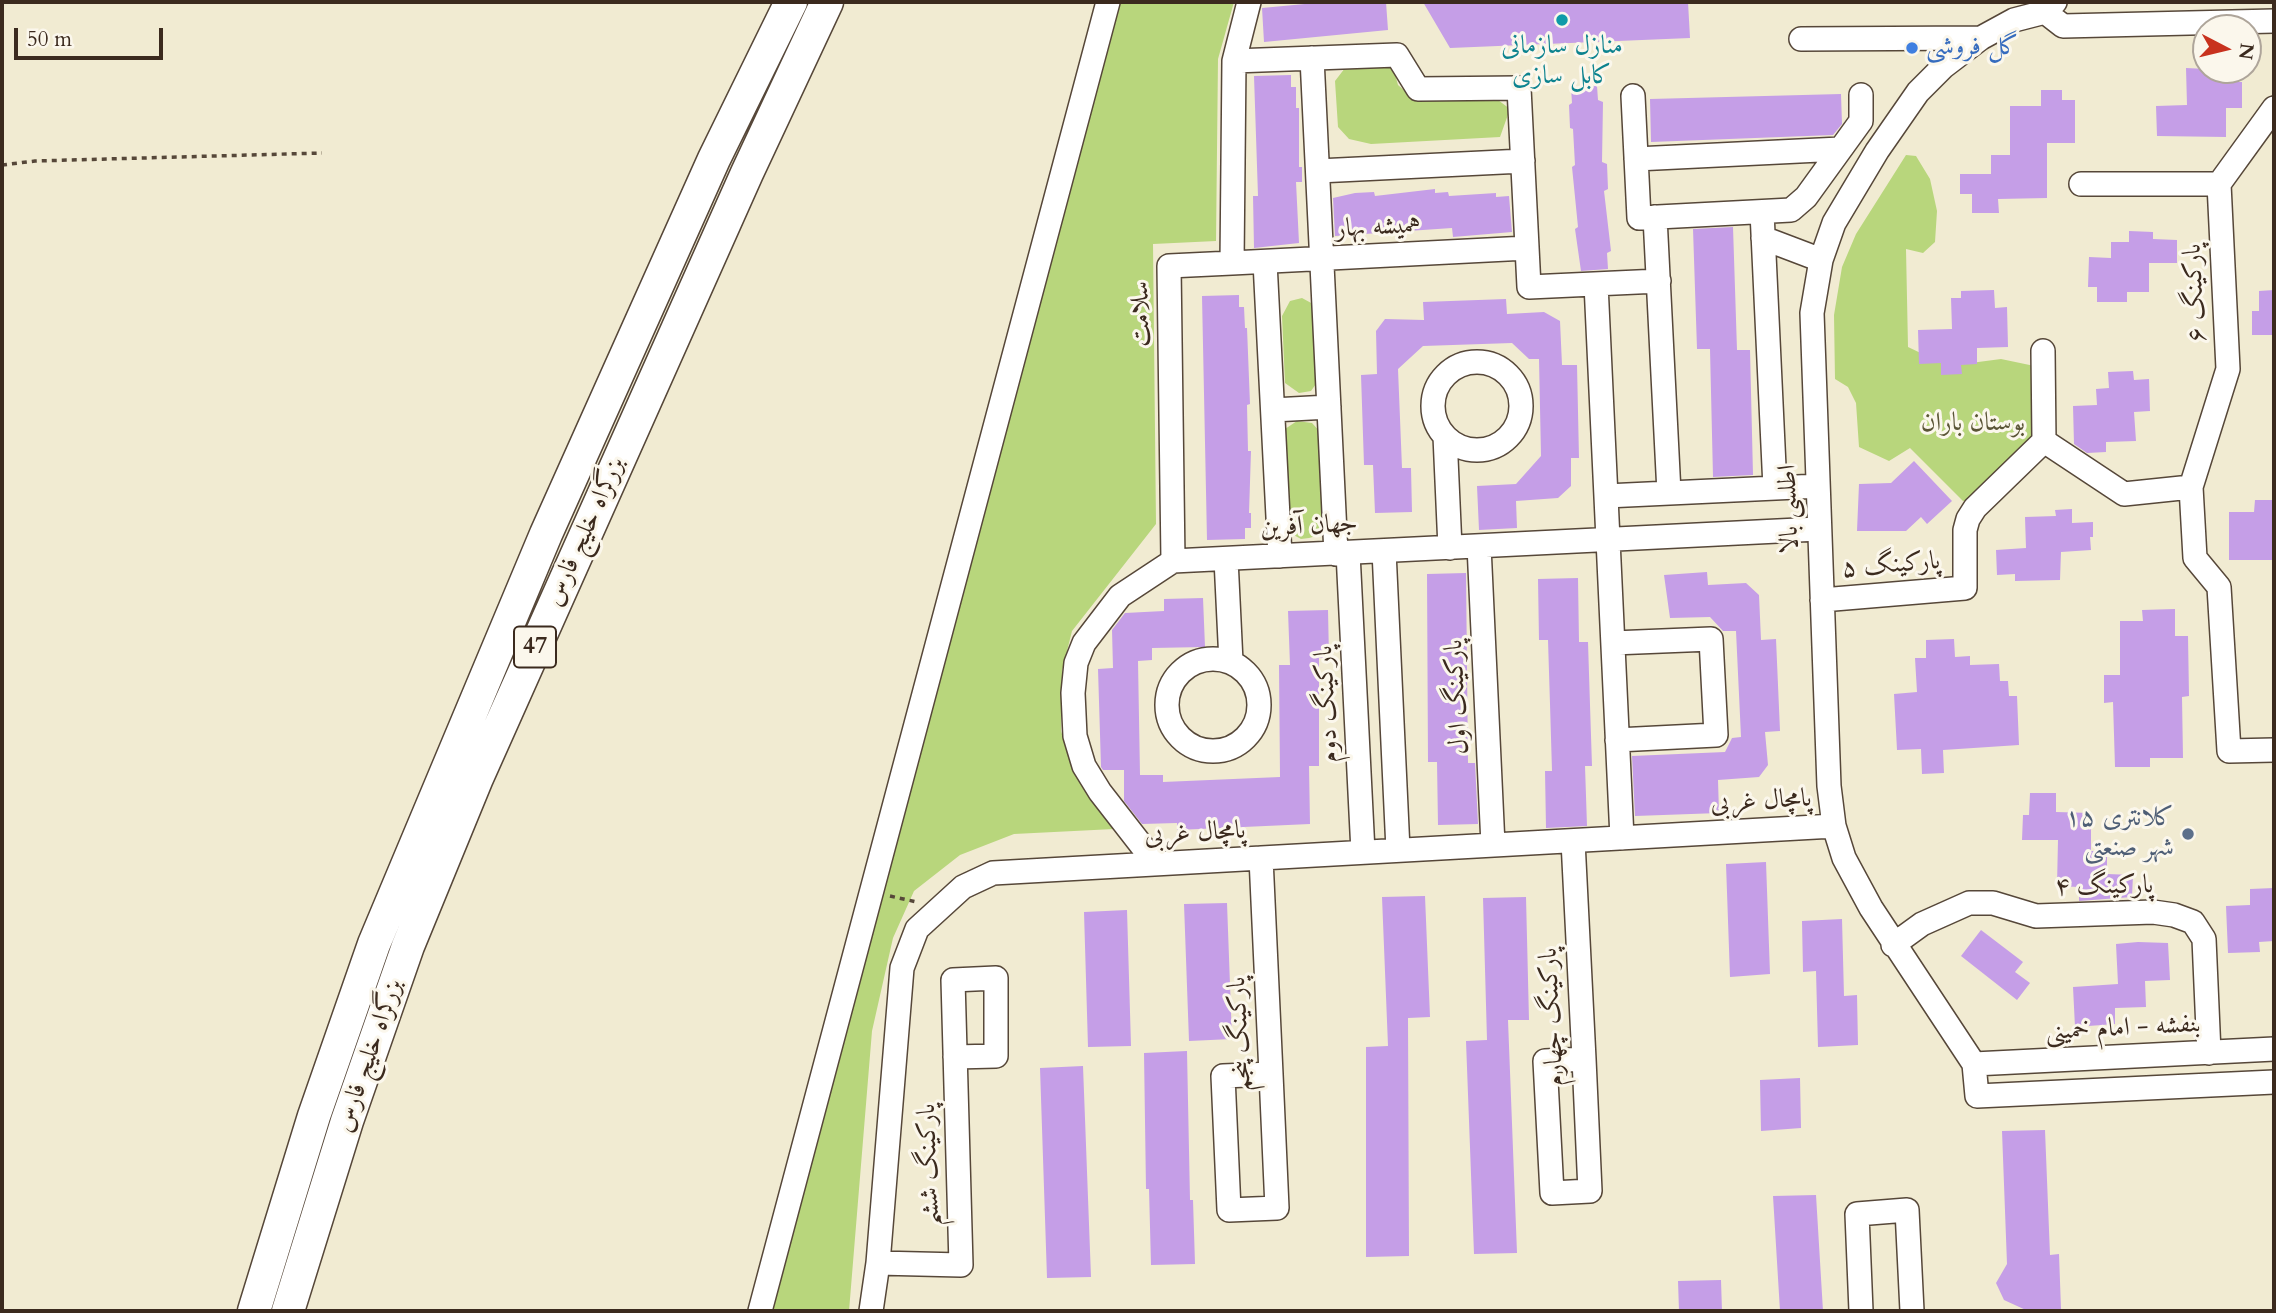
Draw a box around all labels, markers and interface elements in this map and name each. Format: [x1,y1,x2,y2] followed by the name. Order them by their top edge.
[1554,12,1570,28] marker: منازل سازمانی کابل سازی
[18,14,166,58] scale bar
[2192,14,2262,84] north arrow
[27,25,72,54] text: 50 m
[1501,31,1623,92] place label: منازل سازمانی کابل سازی
[1926,32,2019,64] place label: گل فروشی
[1904,40,1920,56] marker: گل فروشی
[2232,42,2260,61] text: N
[1335,210,1421,246] street label: همیشه بهار
[2178,243,2214,343] street label: پارکینگ ۶
[1126,281,1158,347] street label: سلامت
[1921,408,2025,440] park label: بوستان باران
[539,453,633,611] street label: بزرگراه خلیج فارس
[1773,464,1807,554] street label: اطلسی بالا
[1259,509,1359,545] street label: جهان آفرین
[1840,546,1942,586] street label: پارکینگ ۵
[514,626,556,668] road number: 47
[1439,639,1477,755] street label: پارکینگ اول
[1309,644,1347,764] street label: پارکینگ دوم
[1710,784,1812,820] street label: پامچال غربی
[2065,803,2174,864] place label: کلانتری ۱۵ شهر صنعتی
[1144,816,1246,852] street label: پامچال غربی
[2180,826,2196,842] marker: کلانتری ۱۵ شهر صنعتی
[2054,871,2154,903] street label: پارکینگ ۴
[1534,947,1572,1087] street label: پارکینگ چهارم
[329,975,411,1137] street label: بزرگراه خلیج فارس
[1222,976,1260,1092] street label: پارکینگ پنجم
[2045,1009,2201,1049] street label: بنفشه - امام خمینی
[912,1103,948,1227] street label: پارکینگ ششم

